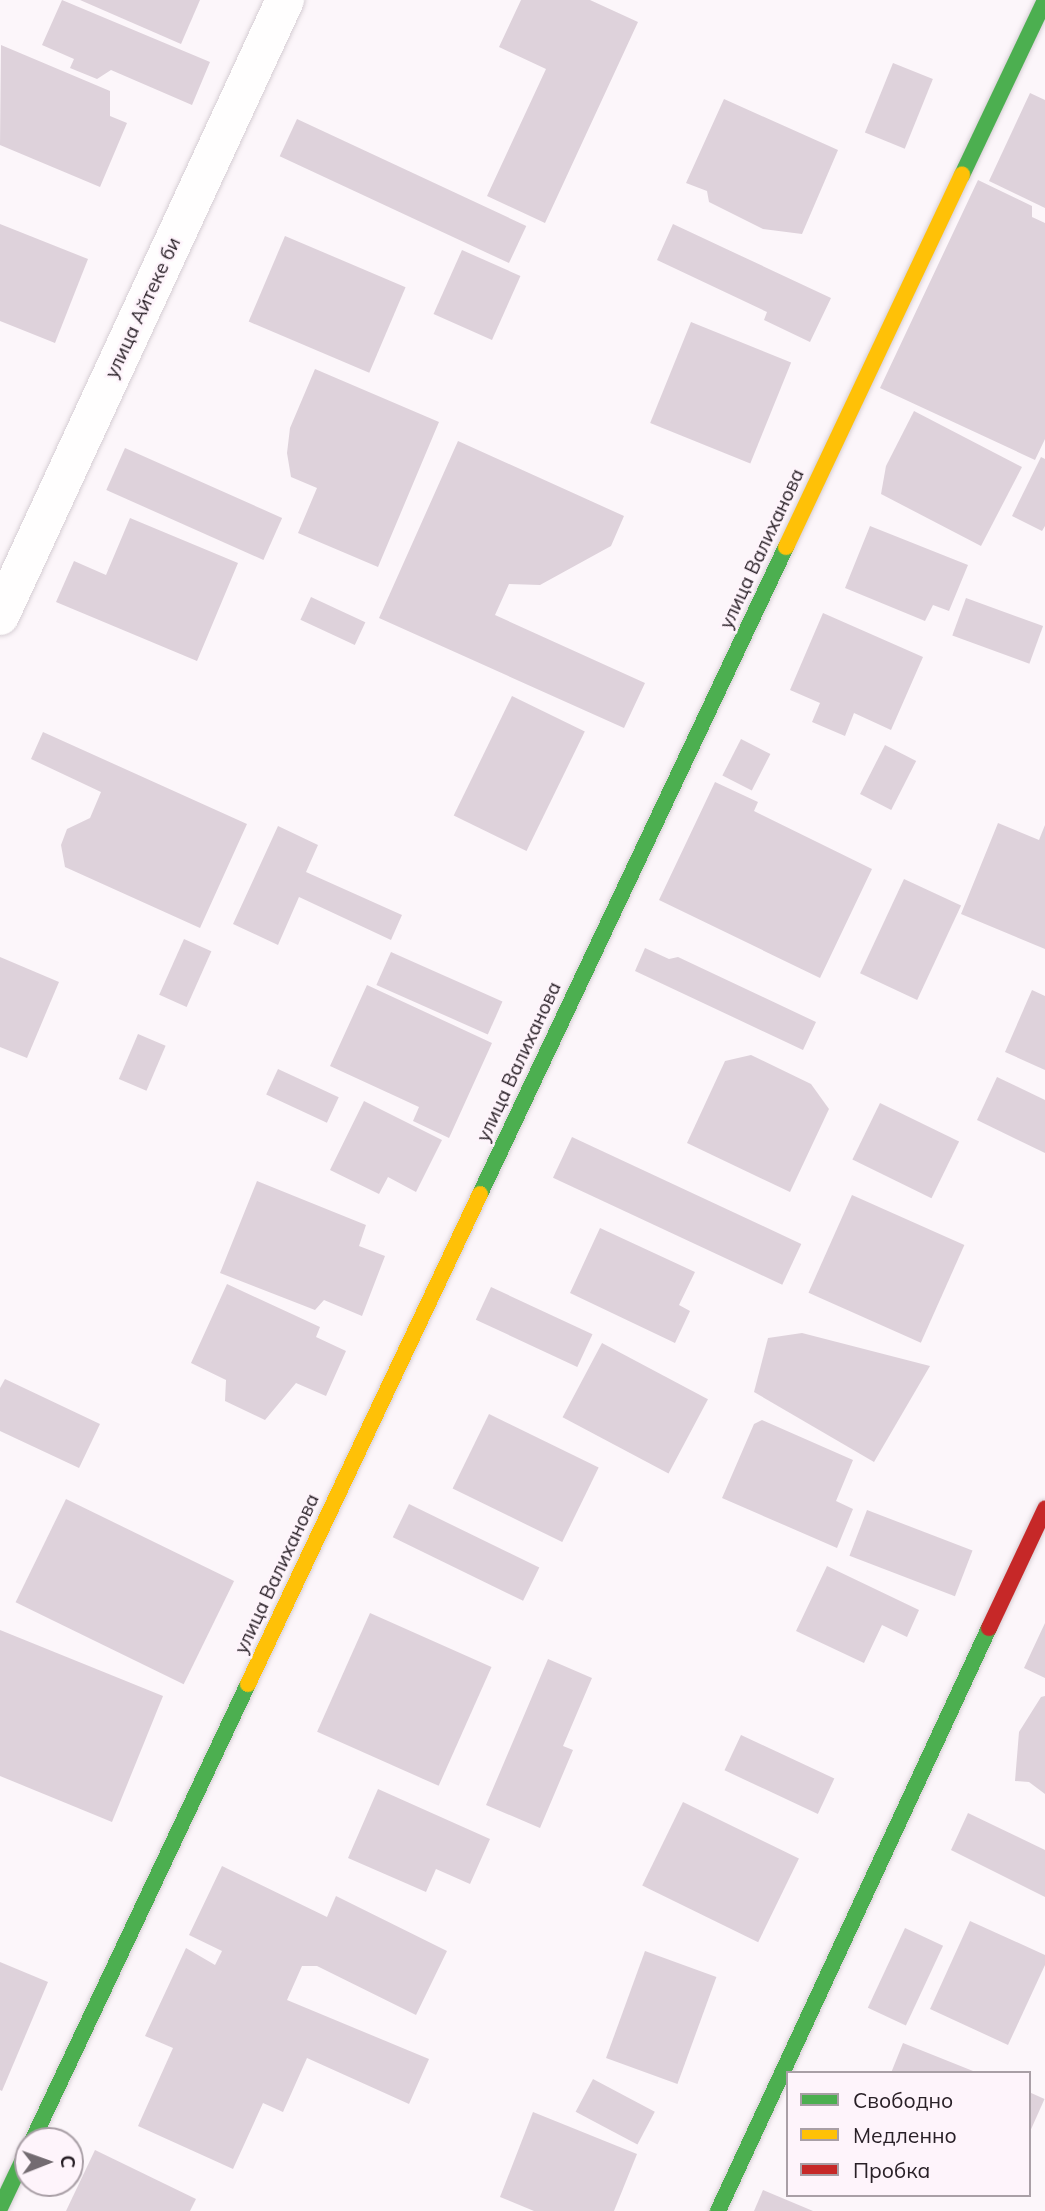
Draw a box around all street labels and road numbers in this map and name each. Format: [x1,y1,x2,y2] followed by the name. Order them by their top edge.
[100,234,186,382] street label: улица Айтеке би
[715,465,809,633] street label: улица Валиханова
[472,978,566,1146] street label: улица Валиханова
[230,1490,324,1658] street label: улица Валиханова

